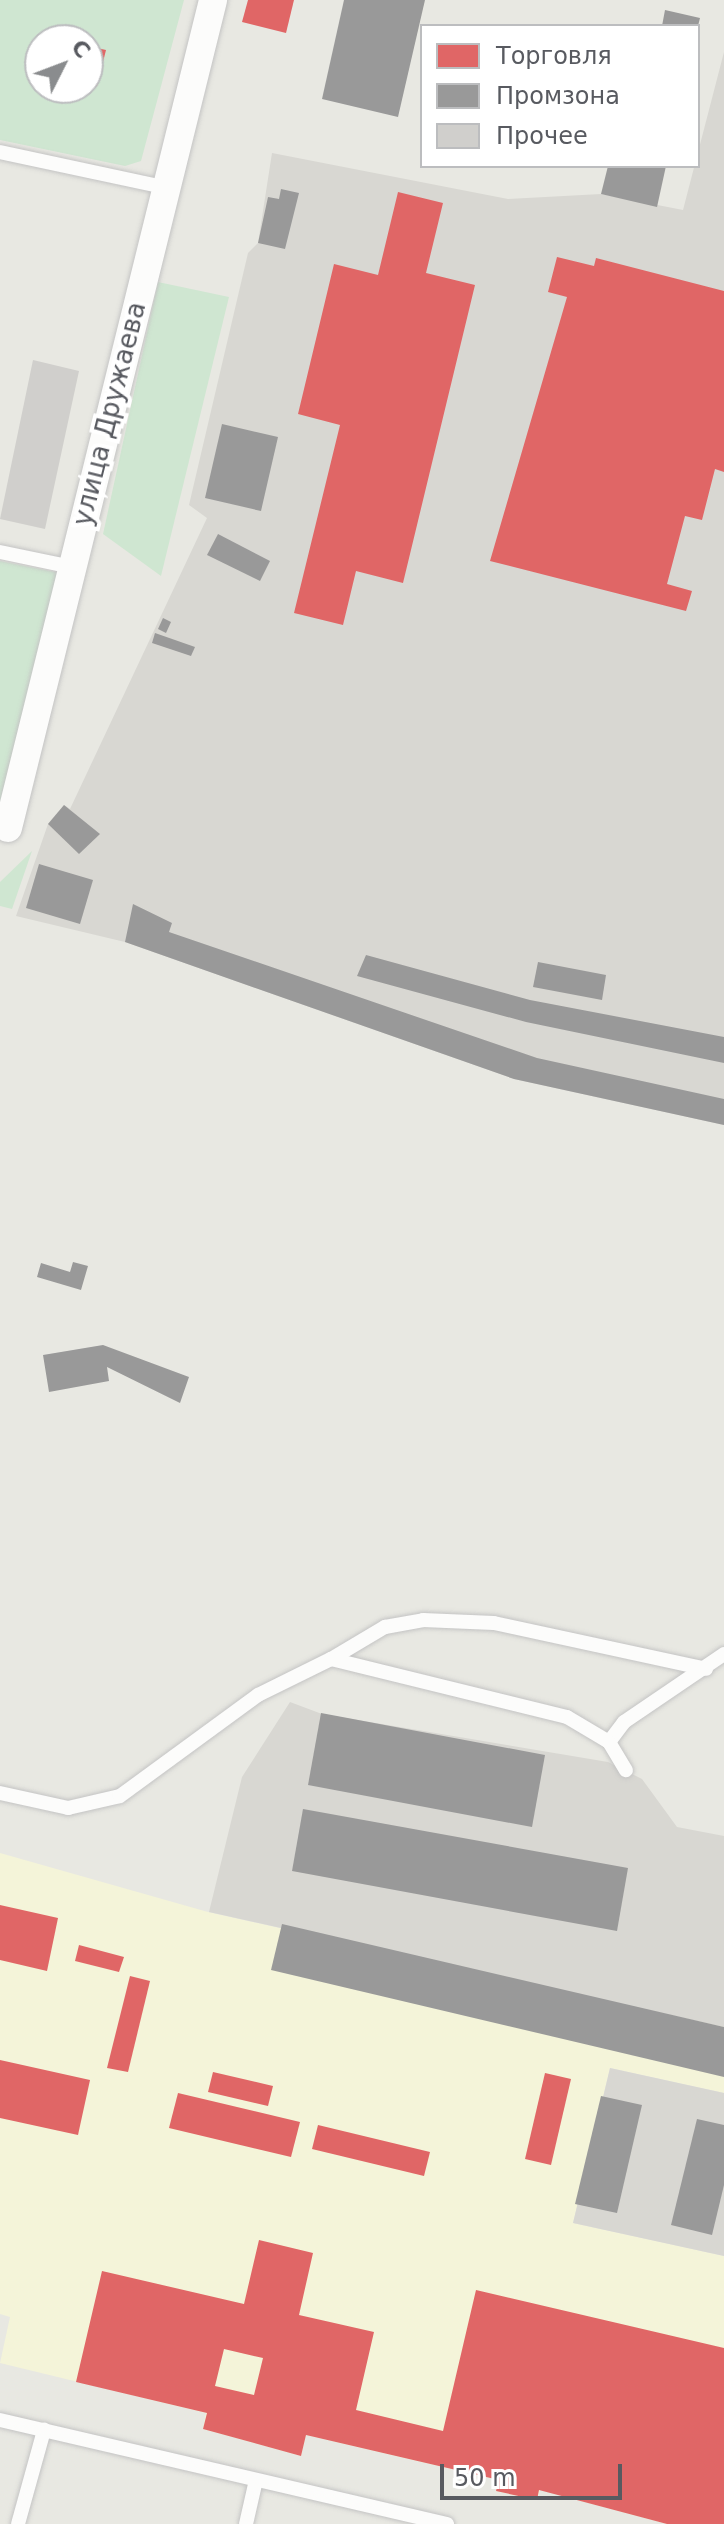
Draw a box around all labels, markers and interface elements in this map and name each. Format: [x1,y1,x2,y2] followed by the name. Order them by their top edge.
[24,24,104,104] north arrow
[420,24,700,168] legend
[66,35,95,63] text: С
[496,42,612,70] text: Торговля
[496,82,620,110] text: Промзона
[496,122,588,150] text: Прочее
[67,299,153,529] street label: улица Дружаева
[444,2448,626,2498] scale bar
[454,2464,516,2492] text: 50 m

